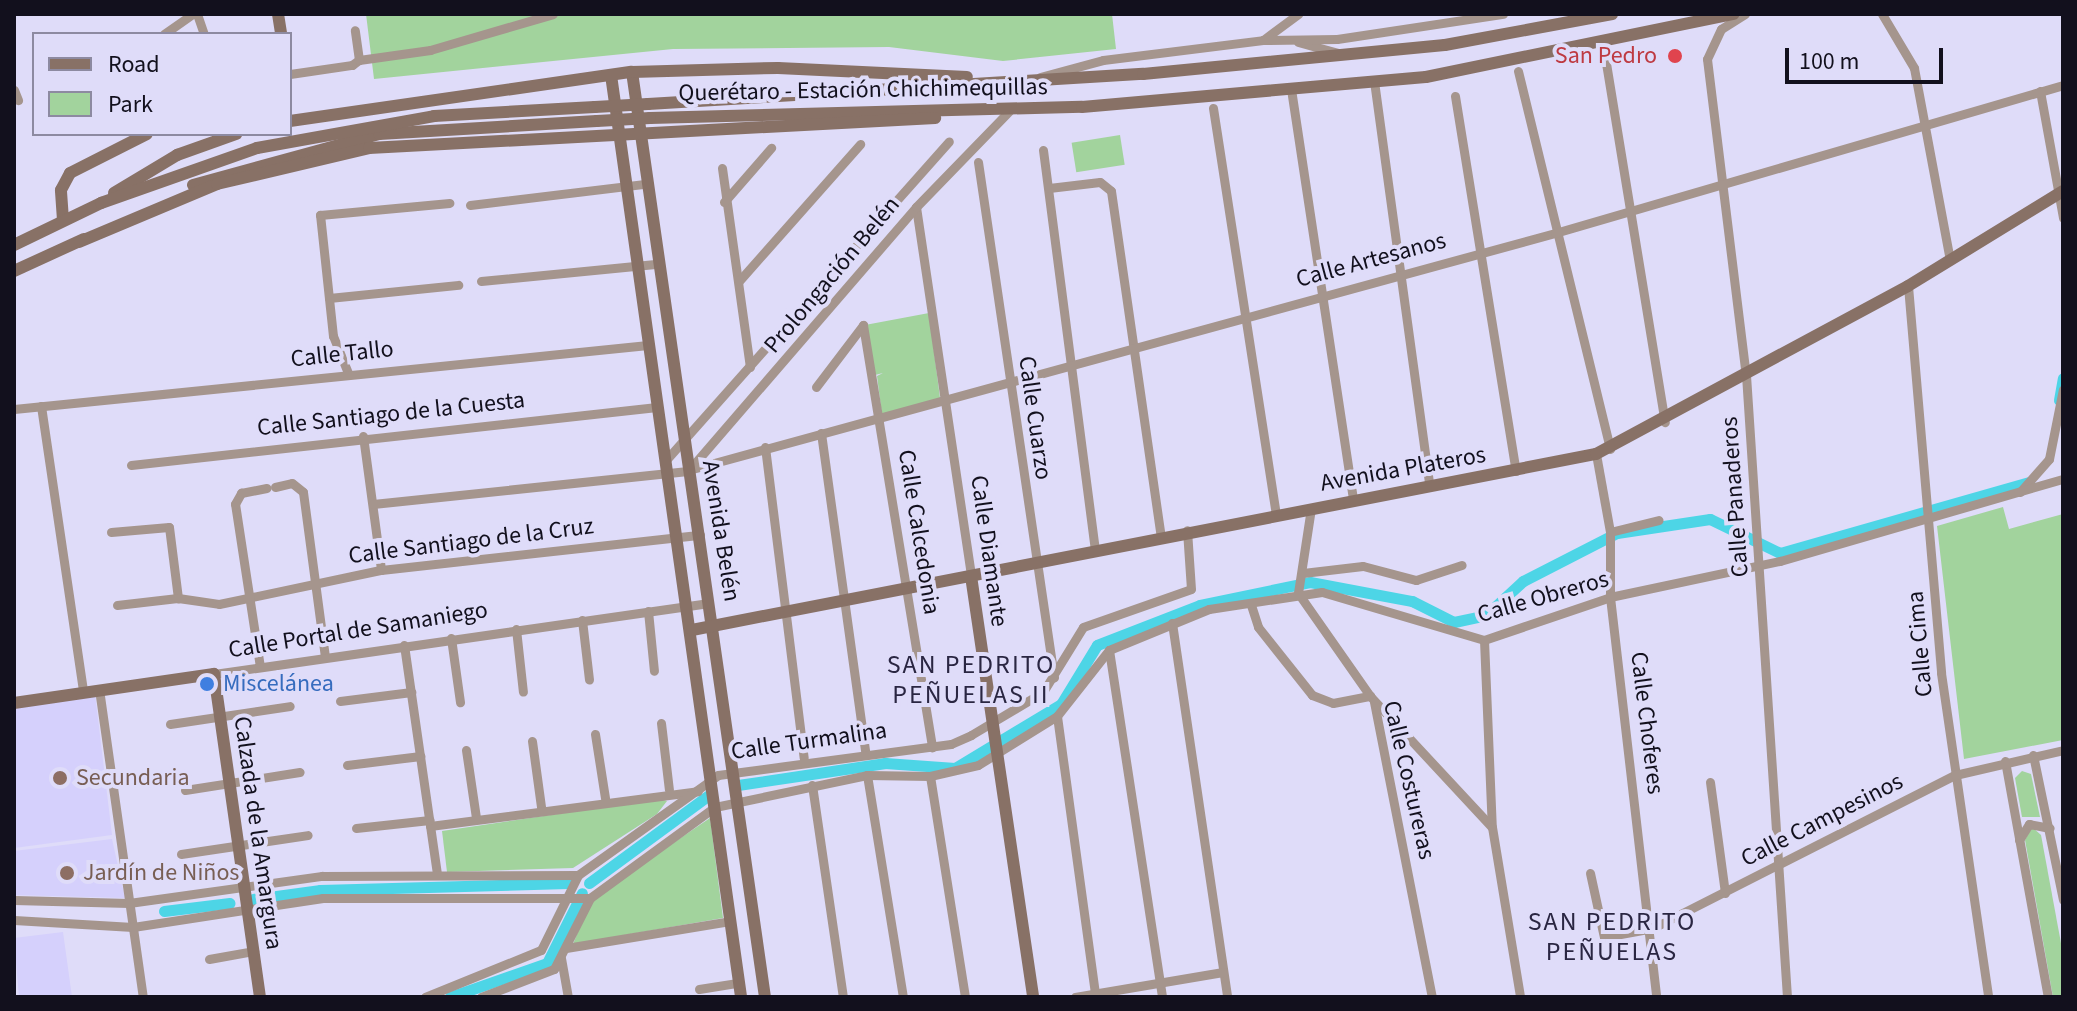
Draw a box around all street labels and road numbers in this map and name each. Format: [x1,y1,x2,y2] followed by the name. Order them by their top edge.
[678,72,1048,108] street label: Querétaro - Estación Chichimequillas
[758,191,906,359] street label: Prolongación Belén
[1293,226,1449,294] street label: Calle Artesanos
[289,334,395,374] street label: Calle Tallo
[1012,354,1058,482] street label: Calle Cuarzo
[256,386,526,442] street label: Calle Santiago de la Cuesta
[1715,416,1755,578] street label: Calle Panaderos
[1318,440,1488,498] street label: Avenida Plateros
[892,448,946,616] street label: Calle Calcedonia
[696,458,746,604] street label: Avenida Belén
[964,474,1014,628] street label: Calle Diamante
[347,512,595,570] street label: Calle Santiago de la Cruz
[1474,565,1612,629] street label: Calle Obreros
[1901,590,1939,698] street label: Calle Cima
[226,595,490,665] street label: Calle Portal de Samaniego
[1624,650,1670,796] street label: Calle Choferes
[1377,698,1441,862] street label: Calle Costureras
[227,715,289,951] street label: Calzada de la Amargura
[729,716,889,766] street label: Calle Turmalina
[1736,767,1908,873] street label: Calle Campesinos

